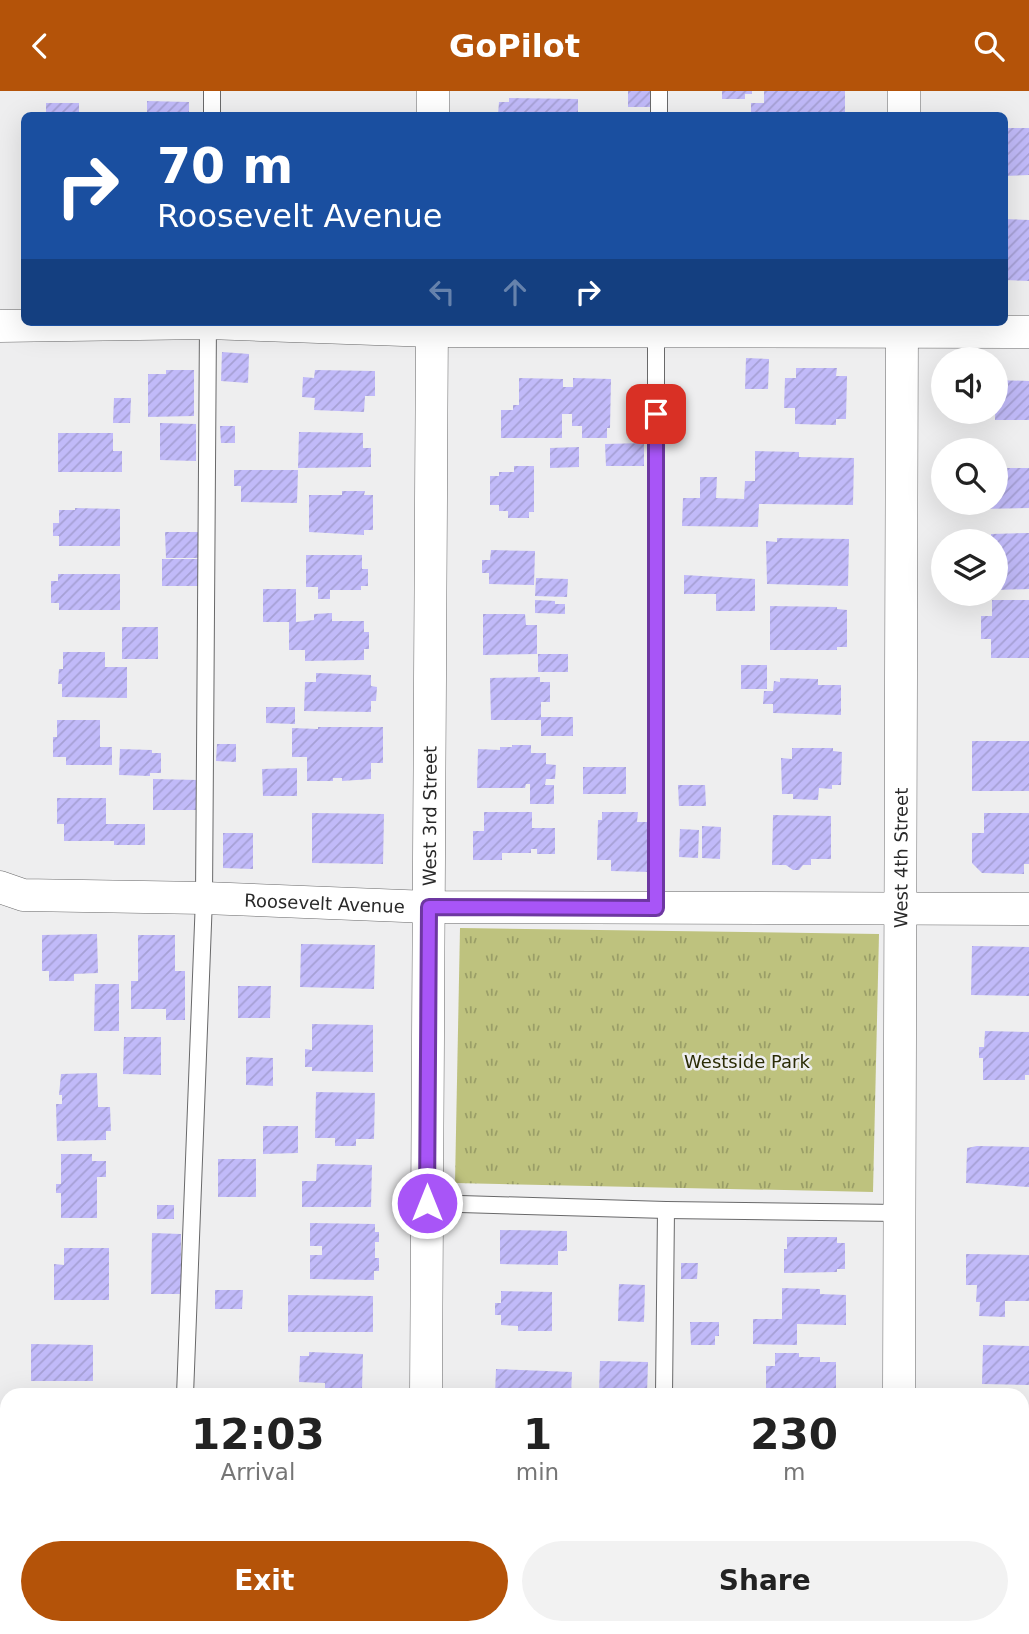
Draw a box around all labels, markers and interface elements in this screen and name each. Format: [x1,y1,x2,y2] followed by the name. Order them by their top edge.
[21,27,59,65] icon: back
[449,27,580,65] text: GoPilot
[970,27,1008,65] icon: search
[157,138,293,195] text: 70 m
[42,140,133,231] icon: right
[157,197,442,235] text: Roosevelt Avenue
[423,273,461,311] icon: left
[496,273,534,311] icon: ahead
[569,273,607,311] icon: right
[931,347,1008,606] map controls
[931,347,1008,424] button: sound
[626,384,686,444] pin
[637,395,675,433] icon: arrive
[931,438,1008,515] button: search
[931,529,1008,606] button: layers
[418,746,440,886] street label: West 3rd Street
[890,788,911,928] street label: West 4th Street
[244,889,405,917] street label: Roosevelt Avenue
[684,1051,810,1072] park label: Westside Park
[390,1166,464,1240] position arrow
[191,1410,325,1459] text: 12:03
[523,1410,552,1459] text: 1
[750,1410,838,1459] text: 230
[221,1459,295,1485] text: Arrival
[516,1459,559,1485] text: min
[783,1459,805,1485] text: m
[21,1541,508,1621] button: Exit
[522,1541,1008,1621] button: Share

